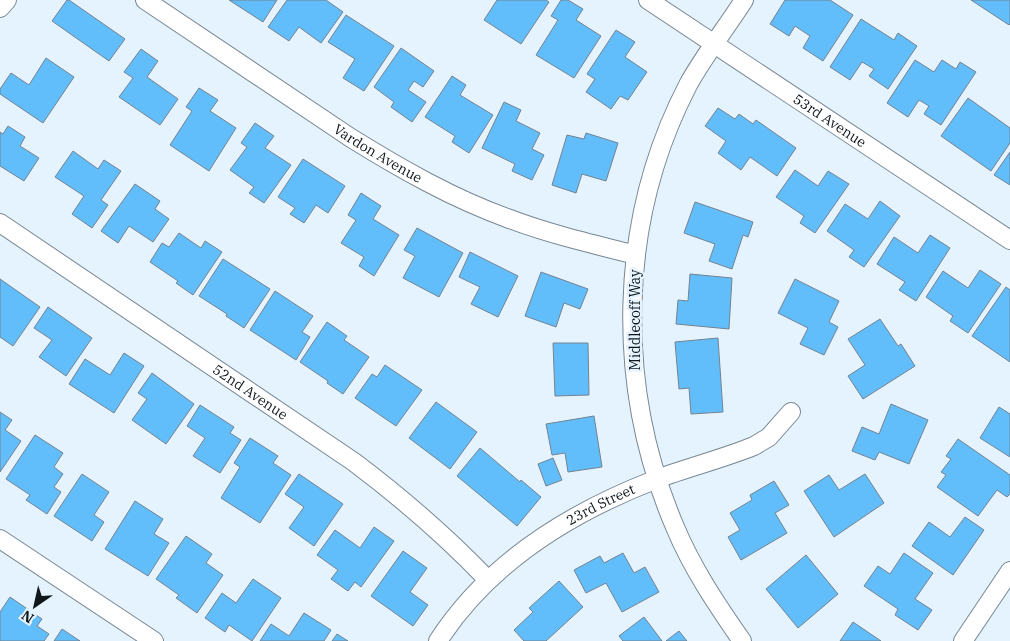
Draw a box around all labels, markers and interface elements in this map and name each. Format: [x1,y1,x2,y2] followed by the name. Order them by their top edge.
[790,90,870,151] street label: 53rd Avenue
[330,120,425,187] street label: Vardon Avenue
[626,269,644,370] street label: Middlecoff Way
[209,360,291,424] street label: 52nd Avenue
[563,480,638,529] street label: 23rd Street
[10,581,60,631] north arrow
[18,606,37,627] text: N

